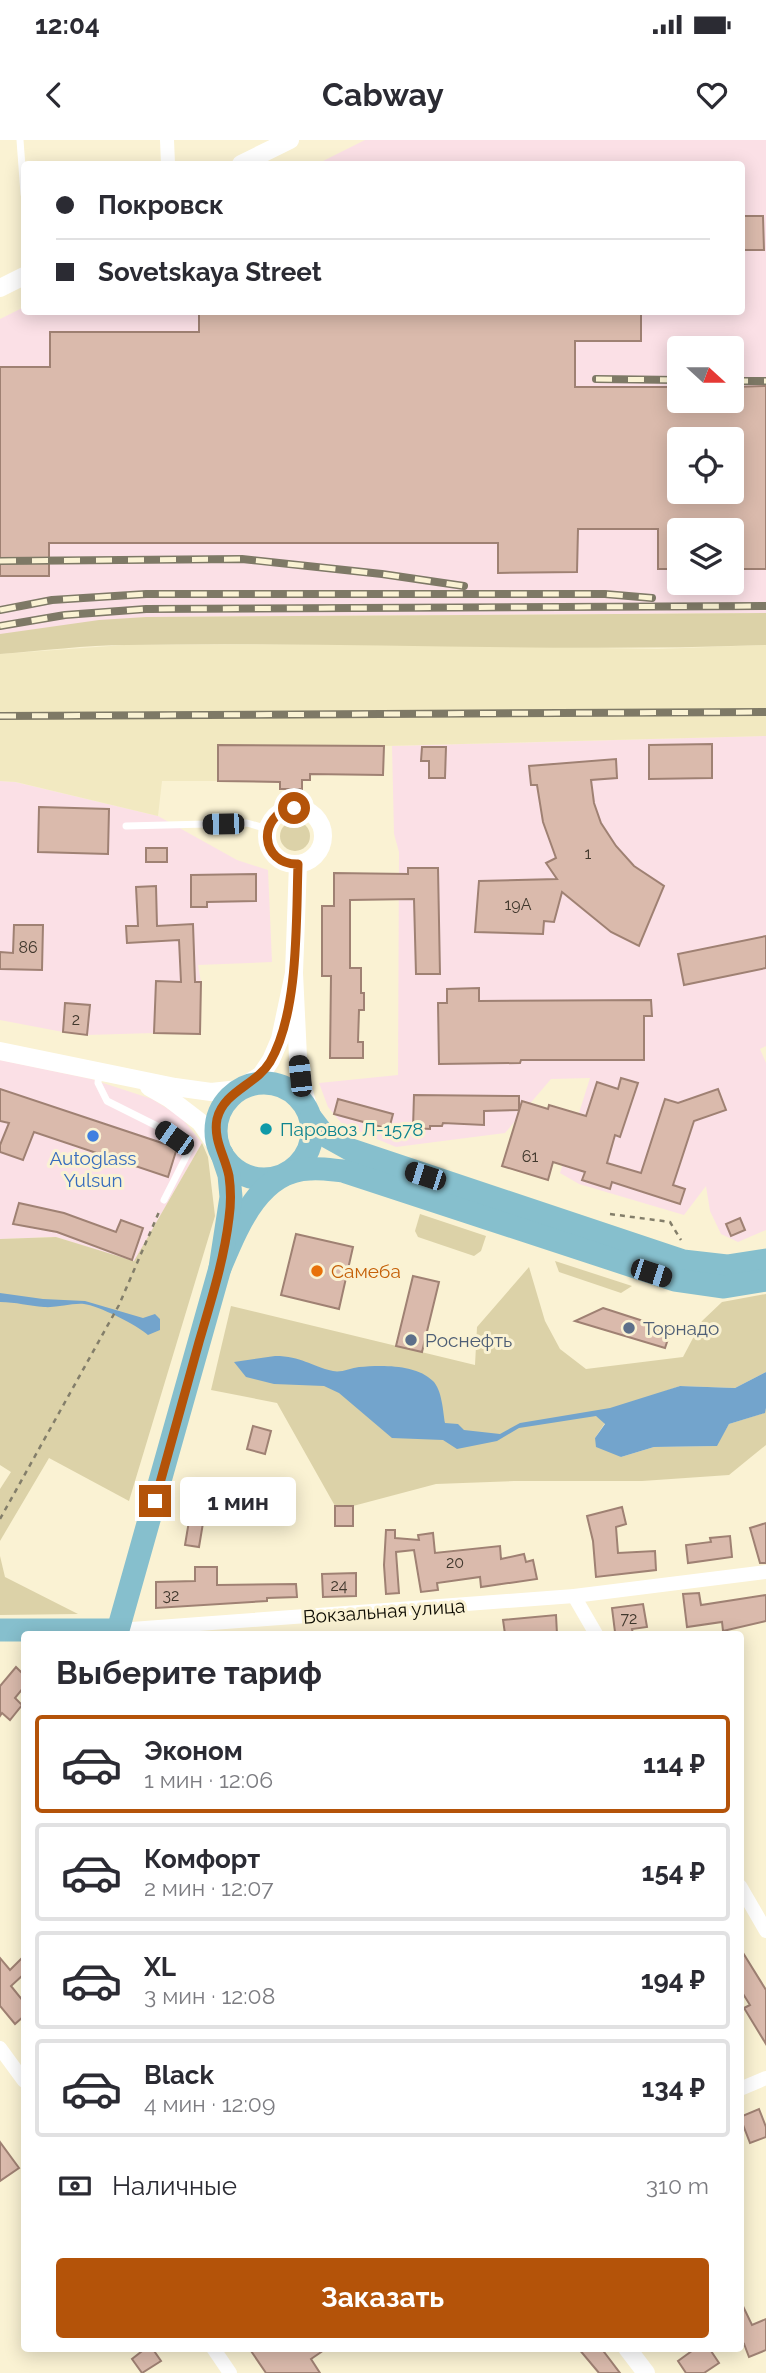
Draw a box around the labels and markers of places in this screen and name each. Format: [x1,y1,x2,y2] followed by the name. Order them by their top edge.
[280,1118,424,1140] place label: Паровоз Л-1578
[258,1121,274,1137] marker: Паровоз Л-1578
[85,1128,101,1144] marker: Autoglass Yulsun
[49,1147,137,1191] place label: Autoglass Yulsun
[331,1260,401,1282] place label: Самеба
[309,1263,325,1279] marker: Самеба
[643,1317,719,1339] place label: Торнадо
[621,1320,637,1336] marker: Торнадо
[425,1329,512,1351] place label: Роснефть
[403,1332,419,1348] marker: Роснефть

